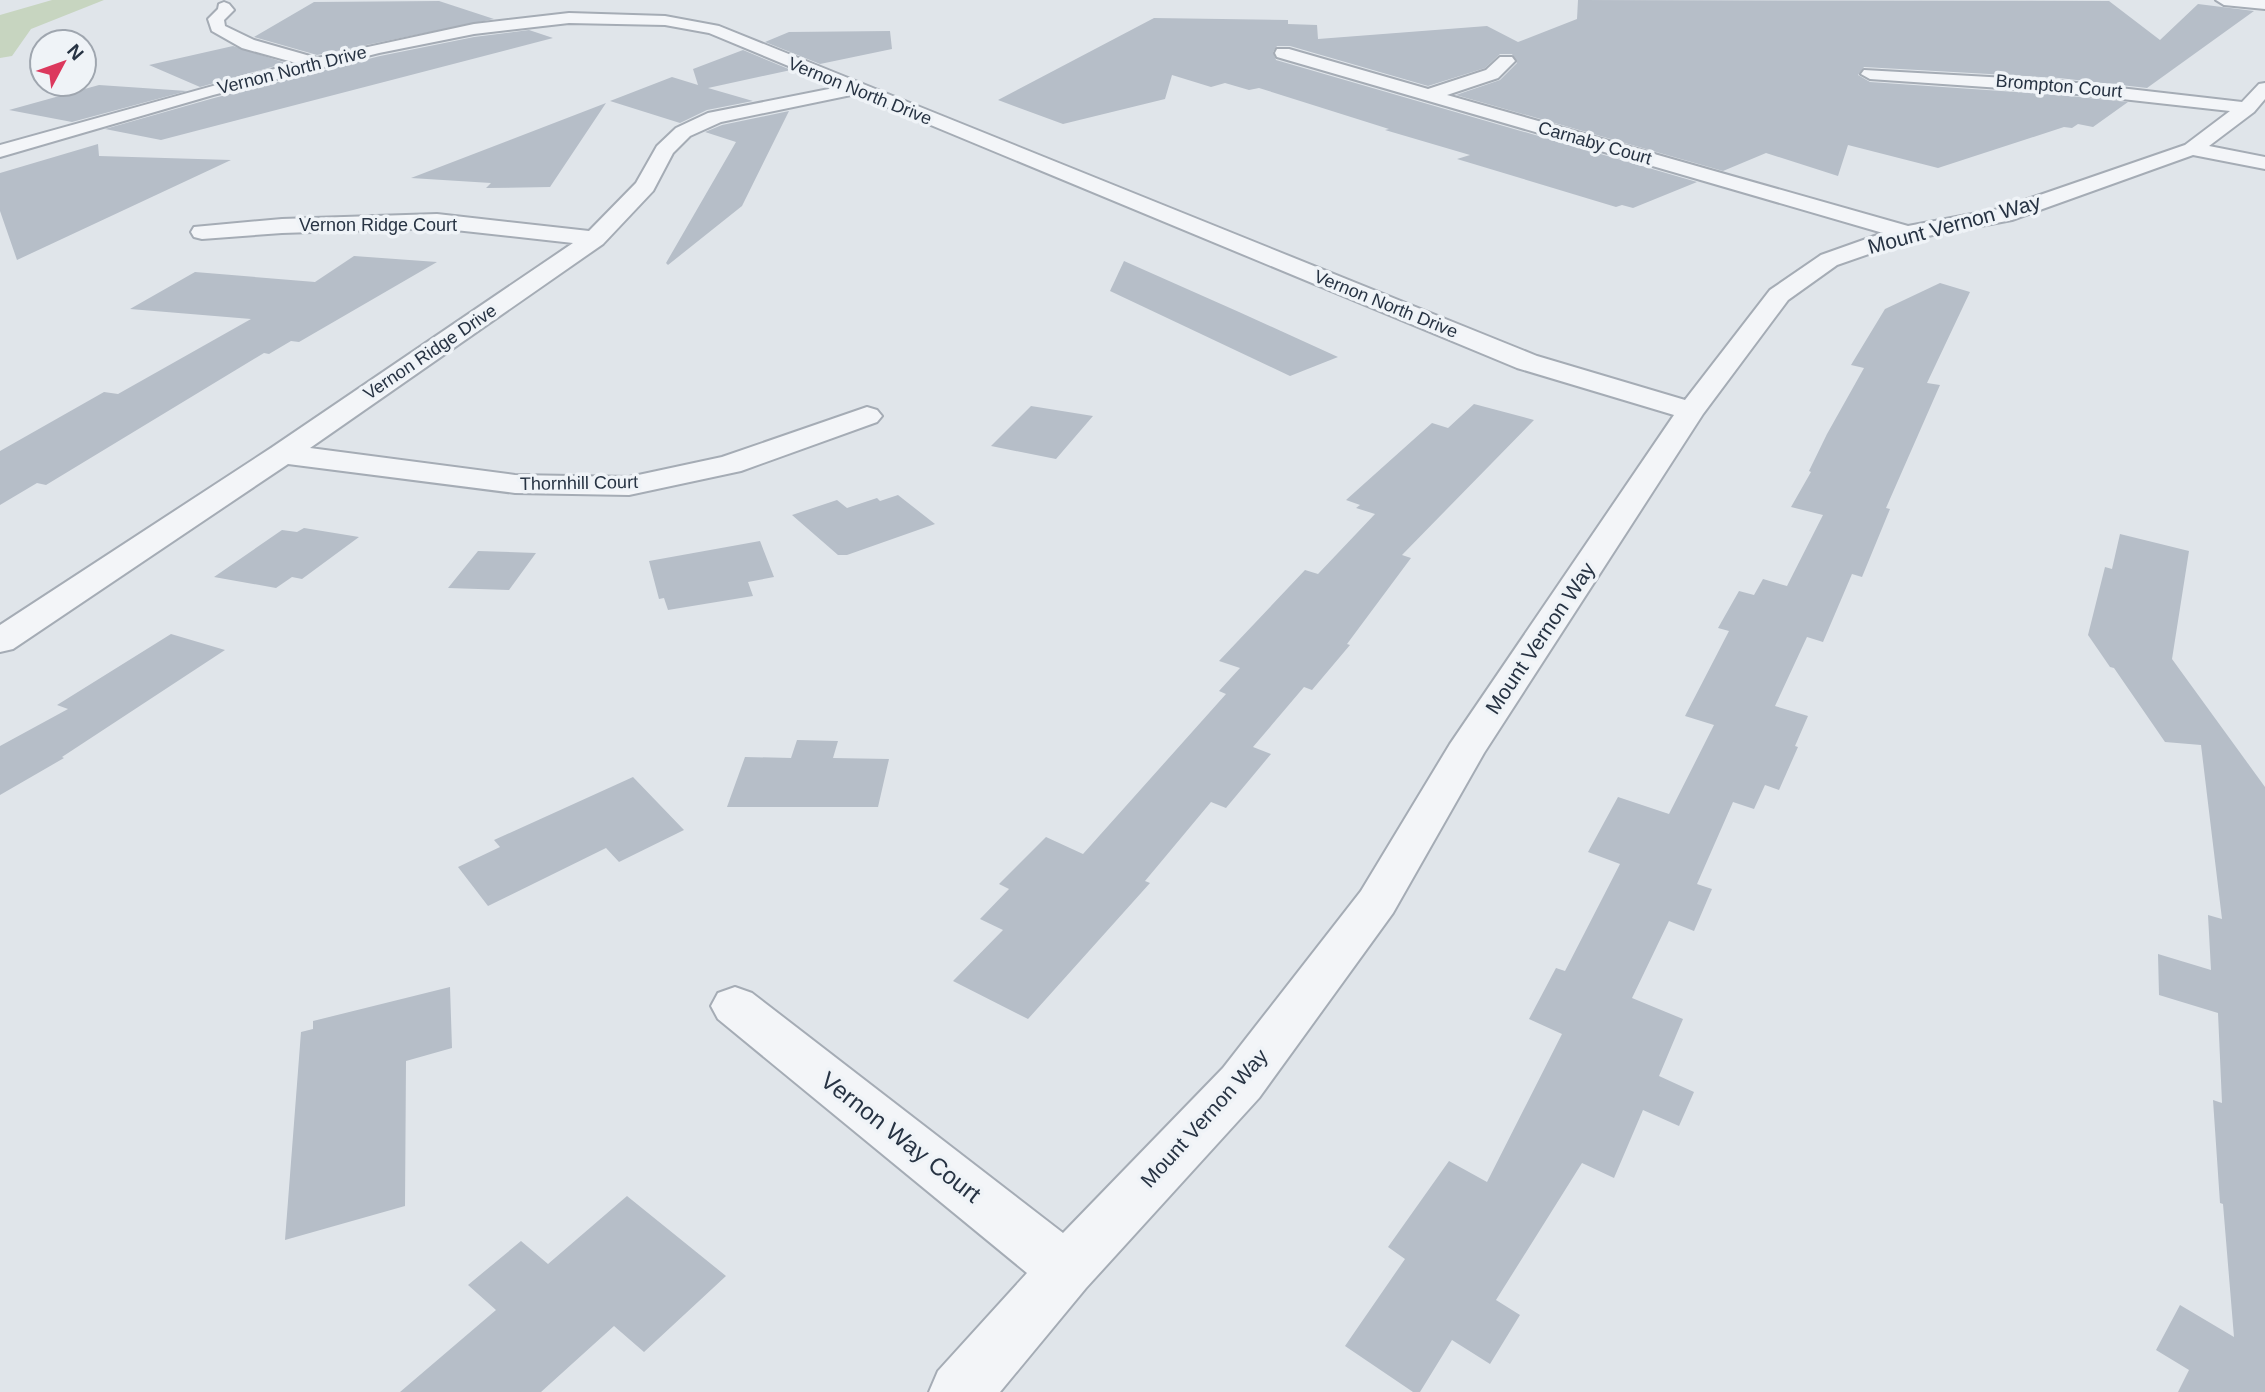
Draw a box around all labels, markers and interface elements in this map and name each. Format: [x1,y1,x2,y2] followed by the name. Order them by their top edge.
[28,28,98,98] north arrow
[63,40,88,64] text: N
[215,42,369,98] street label: Vernon North Drive
[785,53,935,129] street label: Vernon North Drive
[1995,71,2123,101] street label: Brompton Court
[1536,117,1654,169] street label: Carnaby Court
[1865,190,2043,258] street label: Mount Vernon Way
[299,215,457,235] street label: Vernon Ridge Court
[1311,266,1461,342] street label: Vernon North Drive
[360,300,500,404] street label: Vernon Ridge Drive
[520,472,638,494] street label: Thornhill Court
[1481,557,1600,718] street label: Mount Vernon Way
[1136,1044,1272,1192] street label: Mount Vernon Way
[816,1066,986,1208] street label: Vernon Way Court

